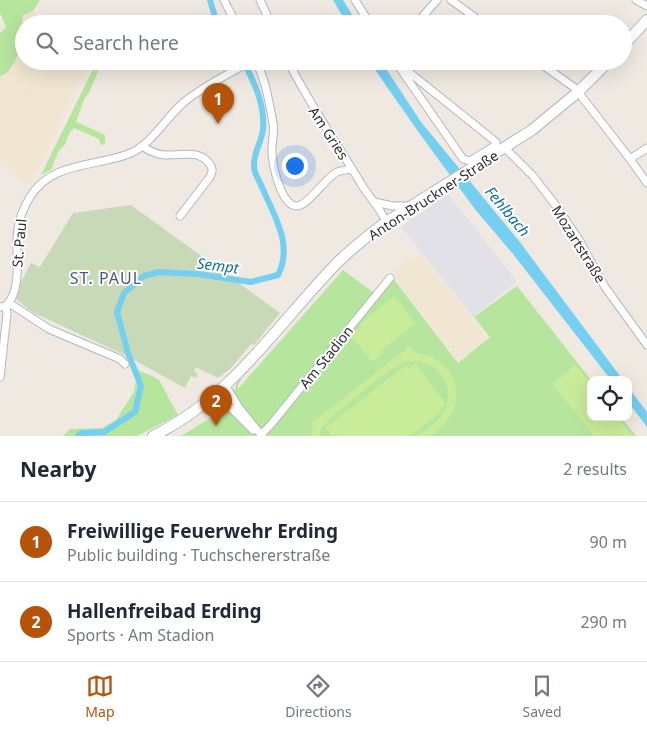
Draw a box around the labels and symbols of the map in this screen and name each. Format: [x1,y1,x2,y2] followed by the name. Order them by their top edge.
[202,83,234,124] pin: 1
[305,103,353,164] street label: Am Gries
[364,146,502,244] street label: Anton-Bruckner-Straße
[282,153,308,179] your location
[481,182,535,240] water label: Fehlbach
[548,202,610,286] street label: Mozartstraße
[7,218,31,268] street label: St. Paul
[196,253,241,278] water label: Sempt
[70,267,142,289] district label: ST. PAUL
[295,322,357,392] street label: Am Stadion
[200,385,232,426] pin: 2

